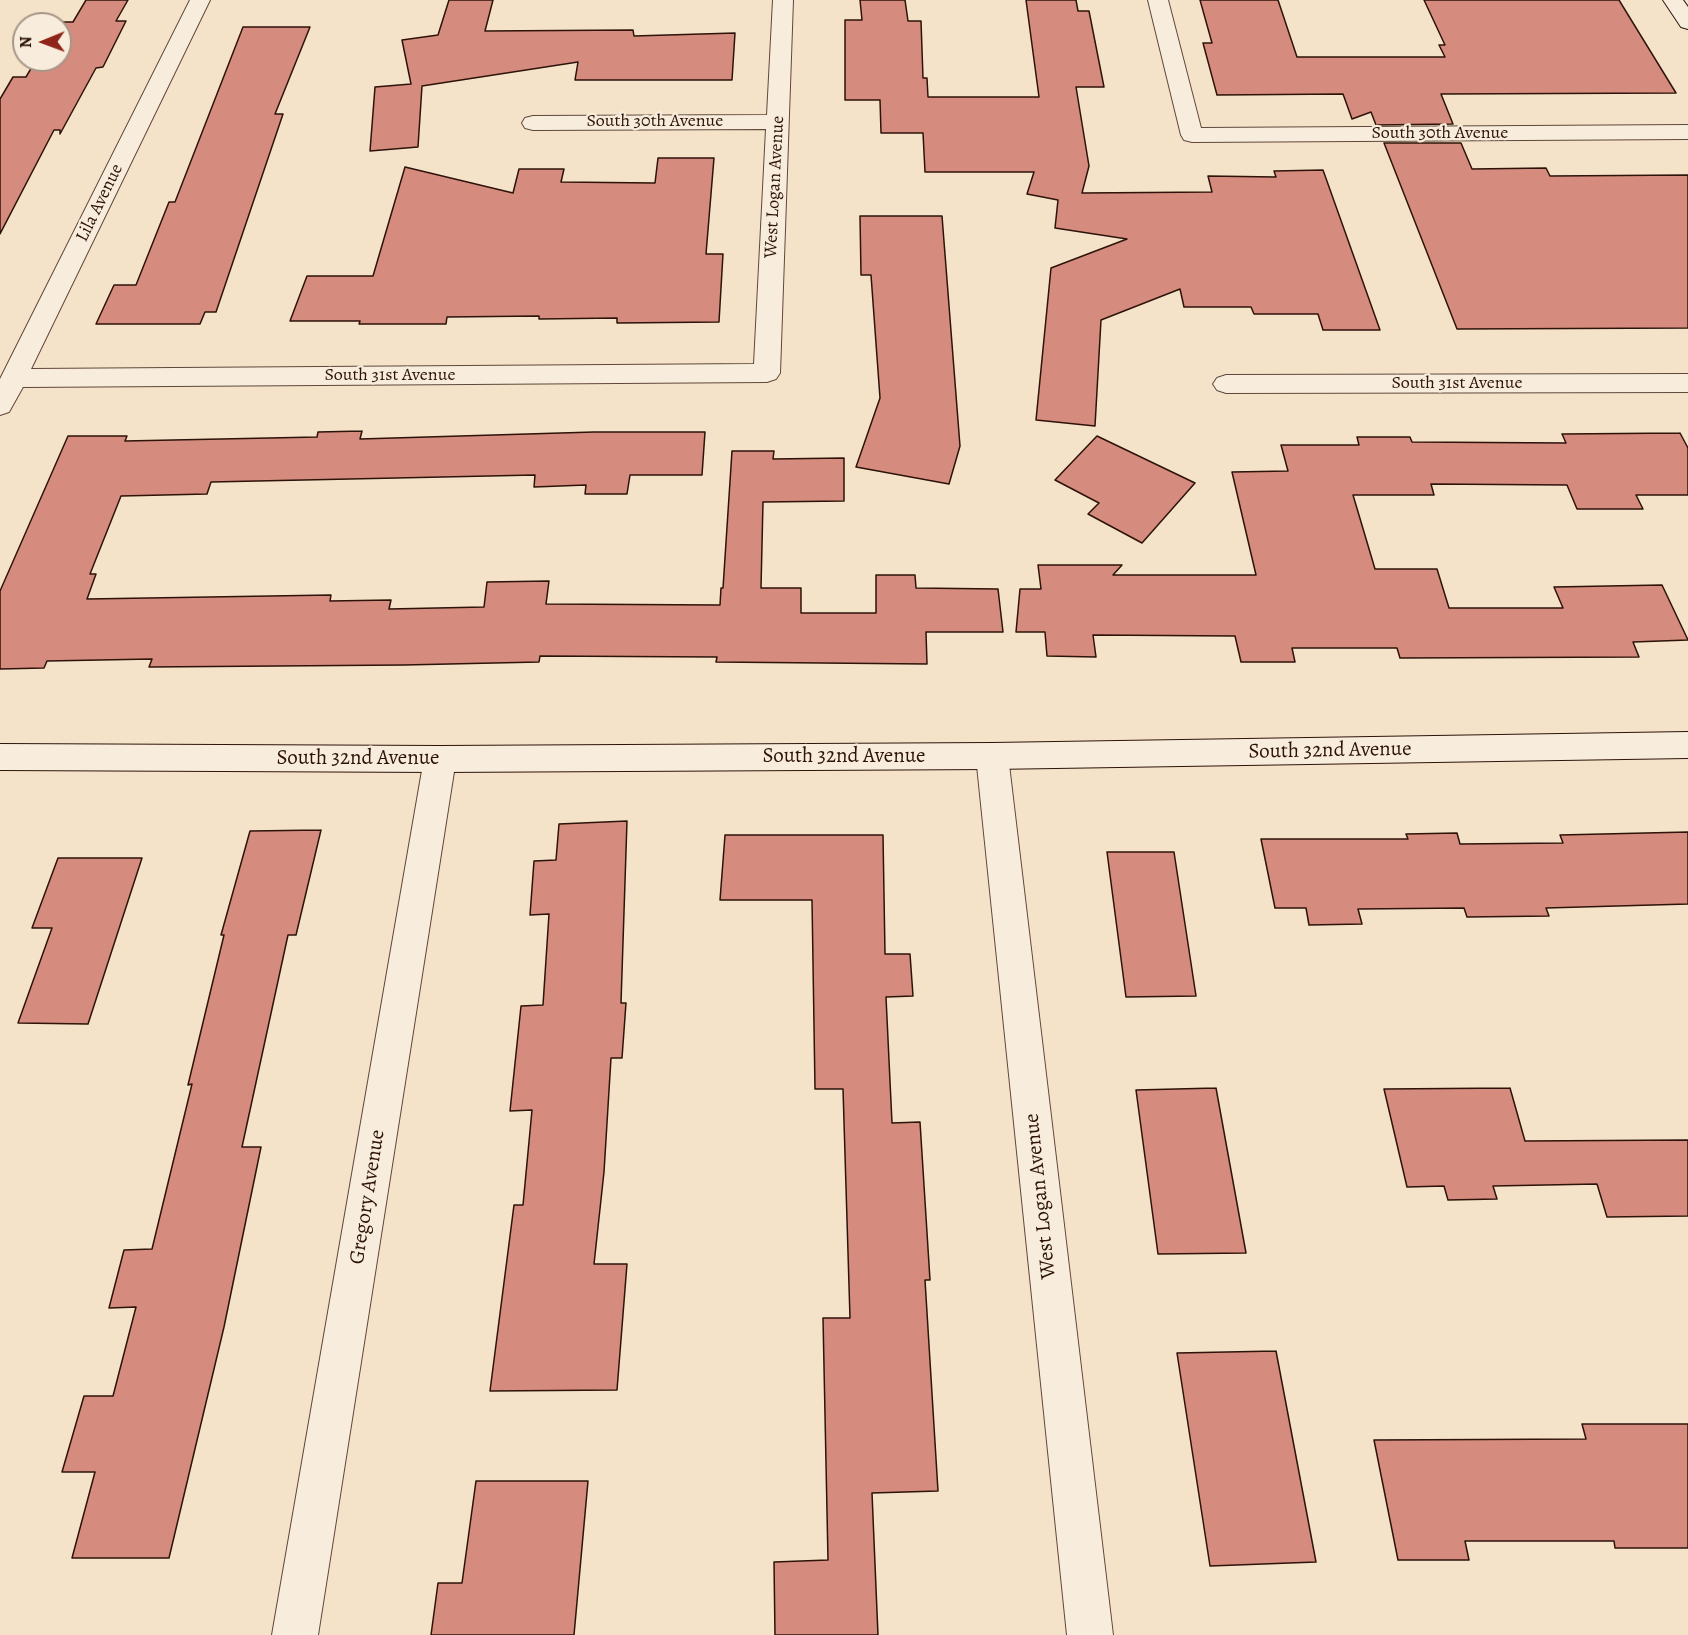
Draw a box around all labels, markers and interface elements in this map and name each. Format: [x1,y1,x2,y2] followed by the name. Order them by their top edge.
[12,12,72,72] north arrow
[15,36,37,48] text: N
[587,111,723,133] street label: South 30th Avenue
[760,115,790,259] street label: West Logan Avenue
[1372,123,1508,145] street label: South 30th Avenue
[72,160,128,246] street label: Lila Avenue
[325,365,455,387] street label: South 31st Avenue
[1392,373,1522,395] street label: South 31st Avenue
[1248,737,1412,765] street label: South 32nd Avenue
[762,744,926,770] street label: South 32nd Avenue
[276,746,440,772] street label: South 32nd Avenue
[1020,1112,1062,1280] street label: West Logan Avenue
[345,1128,391,1266] street label: Gregory Avenue

